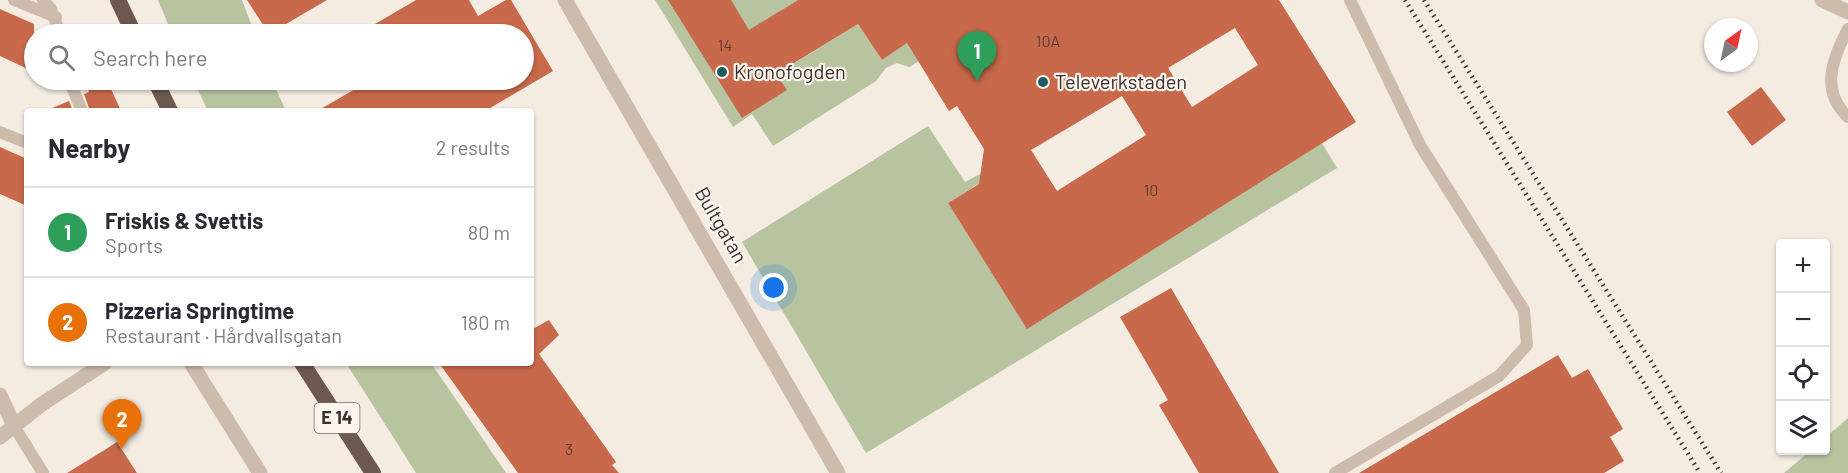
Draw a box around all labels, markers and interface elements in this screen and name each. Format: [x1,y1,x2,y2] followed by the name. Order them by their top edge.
[1704,18,1758,72] north arrow
[24,24,534,90] search box
[1036,31,1060,50] house number: 10A
[958,32,996,81] pin: 1
[718,35,732,54] house number: 14
[45,41,78,74] icon: search
[93,44,207,70] text: Search here
[734,59,846,83] place label: Kronofogden
[715,65,729,79] marker: Kronofogden
[1055,69,1187,93] place label: Televerkstaden
[1036,75,1050,89] marker: Televerkstaden
[48,132,130,163] text: Nearby
[436,135,510,159] text: 2 results
[1144,180,1158,199] house number: 10
[691,182,753,267] street label: Bultgatan
[105,207,263,233] text: Friskis & Svettis
[64,220,71,244] text: 1
[468,220,510,244] text: 80 m
[105,233,163,257] text: Sports
[1776,239,1830,455] map controls
[1776,239,1830,293] button: +
[759,273,788,302] your location
[1776,293,1830,347] button: −
[105,297,294,323] text: Pizzeria Springtime
[62,310,73,334] text: 2
[461,310,510,334] text: 180 m
[105,323,342,347] text: Restaurant · Hårdvallsgatan
[1776,347,1830,401] button: locate
[102,400,142,449] pin: 2
[1776,401,1830,455] button: layers
[314,403,360,433] road number: E 14
[565,439,573,458] house number: 3

